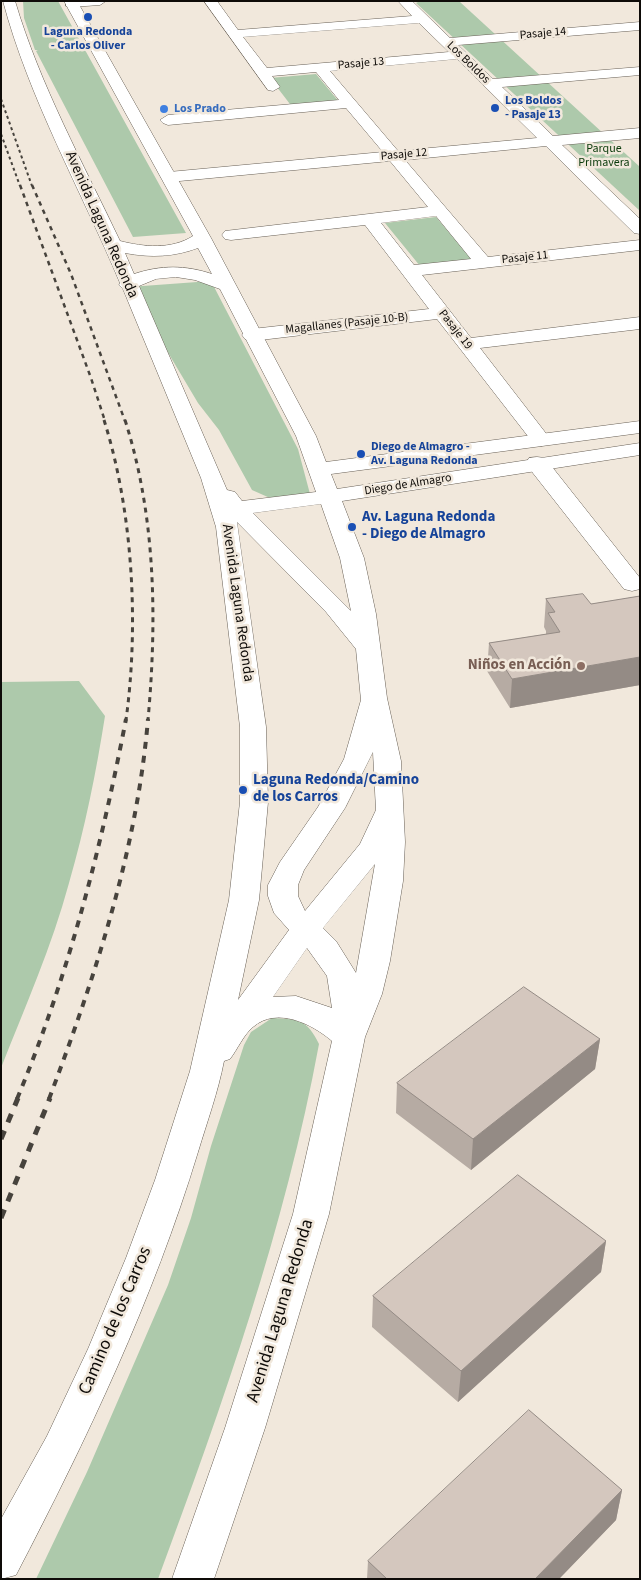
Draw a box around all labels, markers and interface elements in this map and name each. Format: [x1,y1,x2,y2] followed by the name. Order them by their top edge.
[82,11,94,23] marker: Laguna Redonda - Carlos Oliver
[44,25,132,53] place label: Laguna Redonda - Carlos Oliver
[519,25,567,43] street label: Pasaje 14
[443,39,493,87] street label: Los Boldos
[337,55,385,73] street label: Pasaje 13
[505,94,562,122] place label: Los Boldos - Pasaje 13
[174,102,226,116] place label: Los Prado
[489,102,501,114] marker: Los Boldos - Pasaje 13
[158,103,170,115] marker: Los Prado
[578,142,630,170] park label: Parque Primavera
[380,146,428,164] street label: Pasaje 12
[60,149,142,301] street label: Avenida Laguna Redonda
[501,248,549,268] street label: Pasaje 11
[435,307,475,353] street label: Pasaje 19
[285,310,409,338] street label: Magallanes (Pasaje 10-B)
[371,440,478,468] place label: Diego de Almagro - Av. Laguna Redonda
[355,448,367,460] marker: Diego de Almagro - Av. Laguna Redonda
[363,471,453,499] street label: Diego de Almagro
[362,509,495,544] place label: Av. Laguna Redonda - Diego de Almagro
[346,521,358,533] marker: Av. Laguna Redonda - Diego de Almagro
[217,523,257,683] street label: Avenida Laguna Redonda
[468,657,571,675] place label: Niños en Acción
[575,660,587,672] marker: Niños en Acción
[253,772,419,807] place label: Laguna Redonda/Camino de los Carros
[237,784,249,796] marker: Laguna Redonda/Camino de los Carros
[243,1217,319,1405] street label: Avenida Laguna Redonda
[75,1244,157,1398] street label: Camino de los Carros

